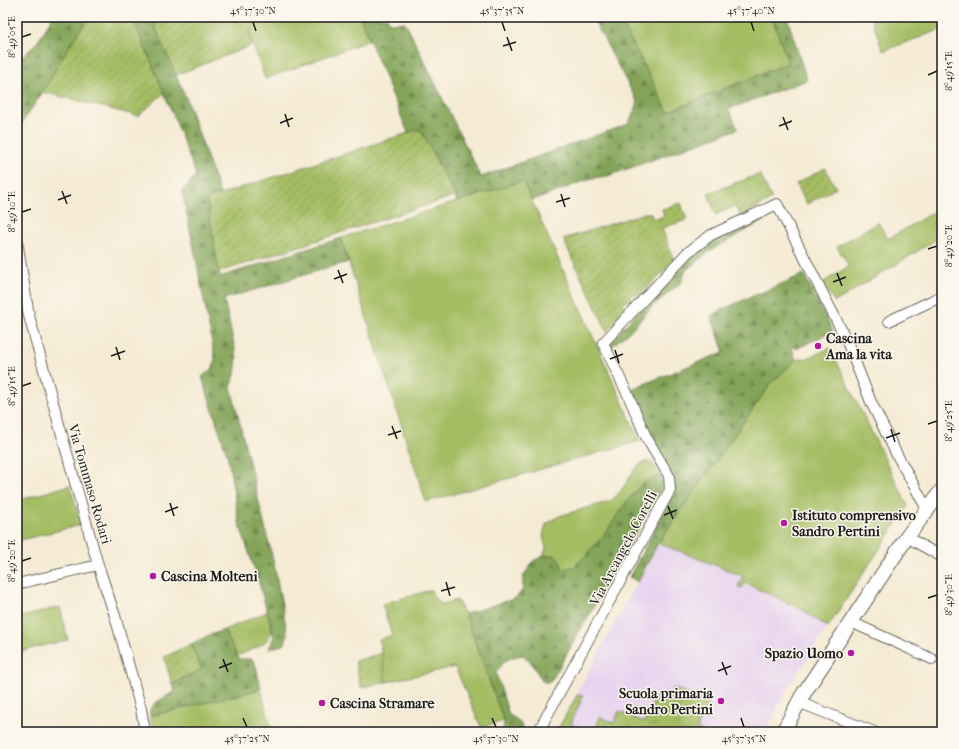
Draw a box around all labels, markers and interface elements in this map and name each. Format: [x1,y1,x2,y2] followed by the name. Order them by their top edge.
[230,5,276,17] text: 45°37'30"N
[480,5,525,17] text: 45°37'35"N
[727,5,775,17] text: 45°37'40"N
[6,16,18,58] text: 8°49'05"E
[943,51,955,91] text: 8°49'15"E
[6,192,18,232] text: 8°49'10"E
[943,225,955,267] text: 8°49'20"E
[825,330,893,363] place label: Cascina Ama la vita
[813,341,823,351] marker: Cascina Ama la vita
[6,366,18,406] text: 8°49'15"E
[943,400,955,442] text: 8°49'25"E
[64,421,115,546] street label: Via Tommaso Rodari
[585,488,661,609] street label: Via Arcangelo Corelli
[792,507,916,540] place label: Istituto comprensivo Sandro Pertini
[779,518,789,528] marker: Istituto comprensivo Sandro Pertini
[6,540,18,582] text: 8°49'20"E
[161,568,258,585] place label: Cascina Molteni
[148,571,158,581] marker: Cascina Molteni
[943,574,955,616] text: 8°49'30"E
[765,645,843,662] place label: Spazio Uomo
[846,648,856,658] marker: Spazio Uomo
[619,685,714,718] place label: Scuola primaria Sandro Pertini
[330,695,435,712] place label: Cascina Stramare
[716,696,726,706] marker: Scuola primaria Sandro Pertini
[317,698,327,708] marker: Cascina Stramare
[224,733,270,745] text: 45°37'25"N
[473,733,519,745] text: 45°37'30"N
[722,733,767,745] text: 45°37'35"N

